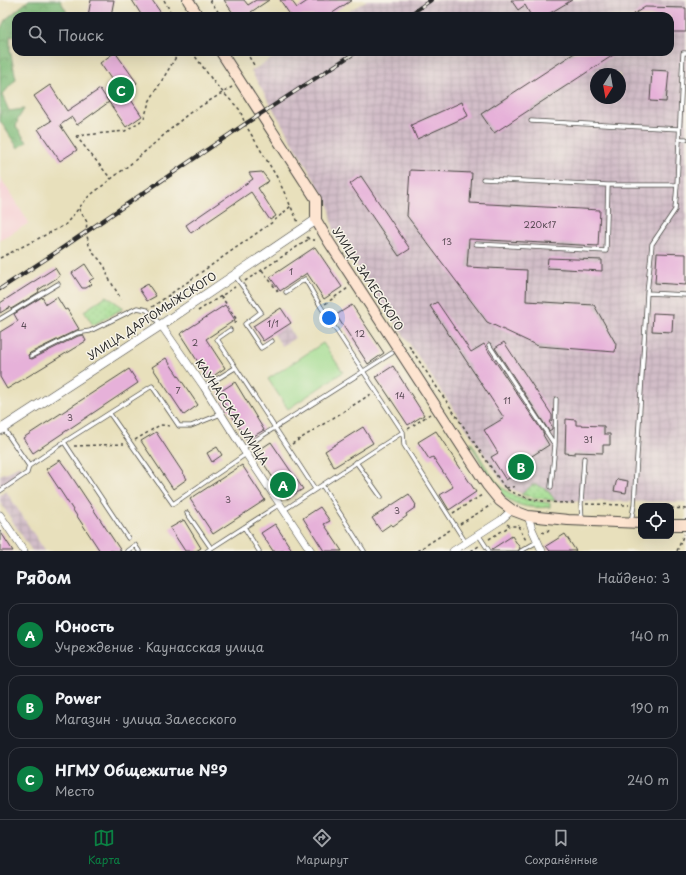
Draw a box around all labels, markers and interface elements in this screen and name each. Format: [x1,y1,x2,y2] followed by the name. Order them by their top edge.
[12,12,674,56] search box
[26,23,48,45] icon: search
[58,23,104,46] text: Поиск
[590,68,626,104] north arrow
[108,75,134,105] pin: C
[524,217,557,231] house number: 220к17
[329,224,408,334] street label: УЛИЦА ЗАЛЕССКОГО
[442,234,452,248] house number: 13
[289,264,293,278] house number: 1
[84,267,220,364] street label: УЛИЦА ДАРГОМЫЖСКОГО
[319,308,339,328] your location
[267,316,279,330] house number: 1/1
[21,318,27,332] house number: 4
[355,326,365,340] house number: 12
[192,335,198,349] house number: 2
[192,355,273,469] street label: КАУНАССКАЯ УЛИЦА
[175,383,181,397] house number: 7
[395,388,405,402] house number: 14
[503,393,511,407] house number: 11
[67,410,73,424] house number: 3
[583,432,593,446] house number: 31
[508,452,534,482] pin: B
[270,470,296,500] pin: A
[225,492,231,506] house number: 3
[394,503,400,517] house number: 3
[638,503,674,539] map controls
[638,503,674,539] button: locate
[16,564,71,590] text: Рядом
[598,568,670,587] text: Найдено: 3
[55,614,114,637] text: Юность
[25,626,35,645] text: A
[630,626,669,645] text: 140 m
[55,637,264,656] text: Учреждение · Каунасская улица
[55,686,101,709] text: Power
[26,698,34,717] text: B
[630,698,669,717] text: 190 m
[55,709,236,728] text: Магазин · улица Залесского
[55,758,227,781] text: НГМУ Общежитие №9
[25,770,35,789] text: C
[627,770,669,789] text: 240 m
[55,781,95,800] text: Место
[88,827,120,868] tab: Карта
[296,827,348,868] tab: Маршрут
[524,827,598,868] tab: Сохранённые

